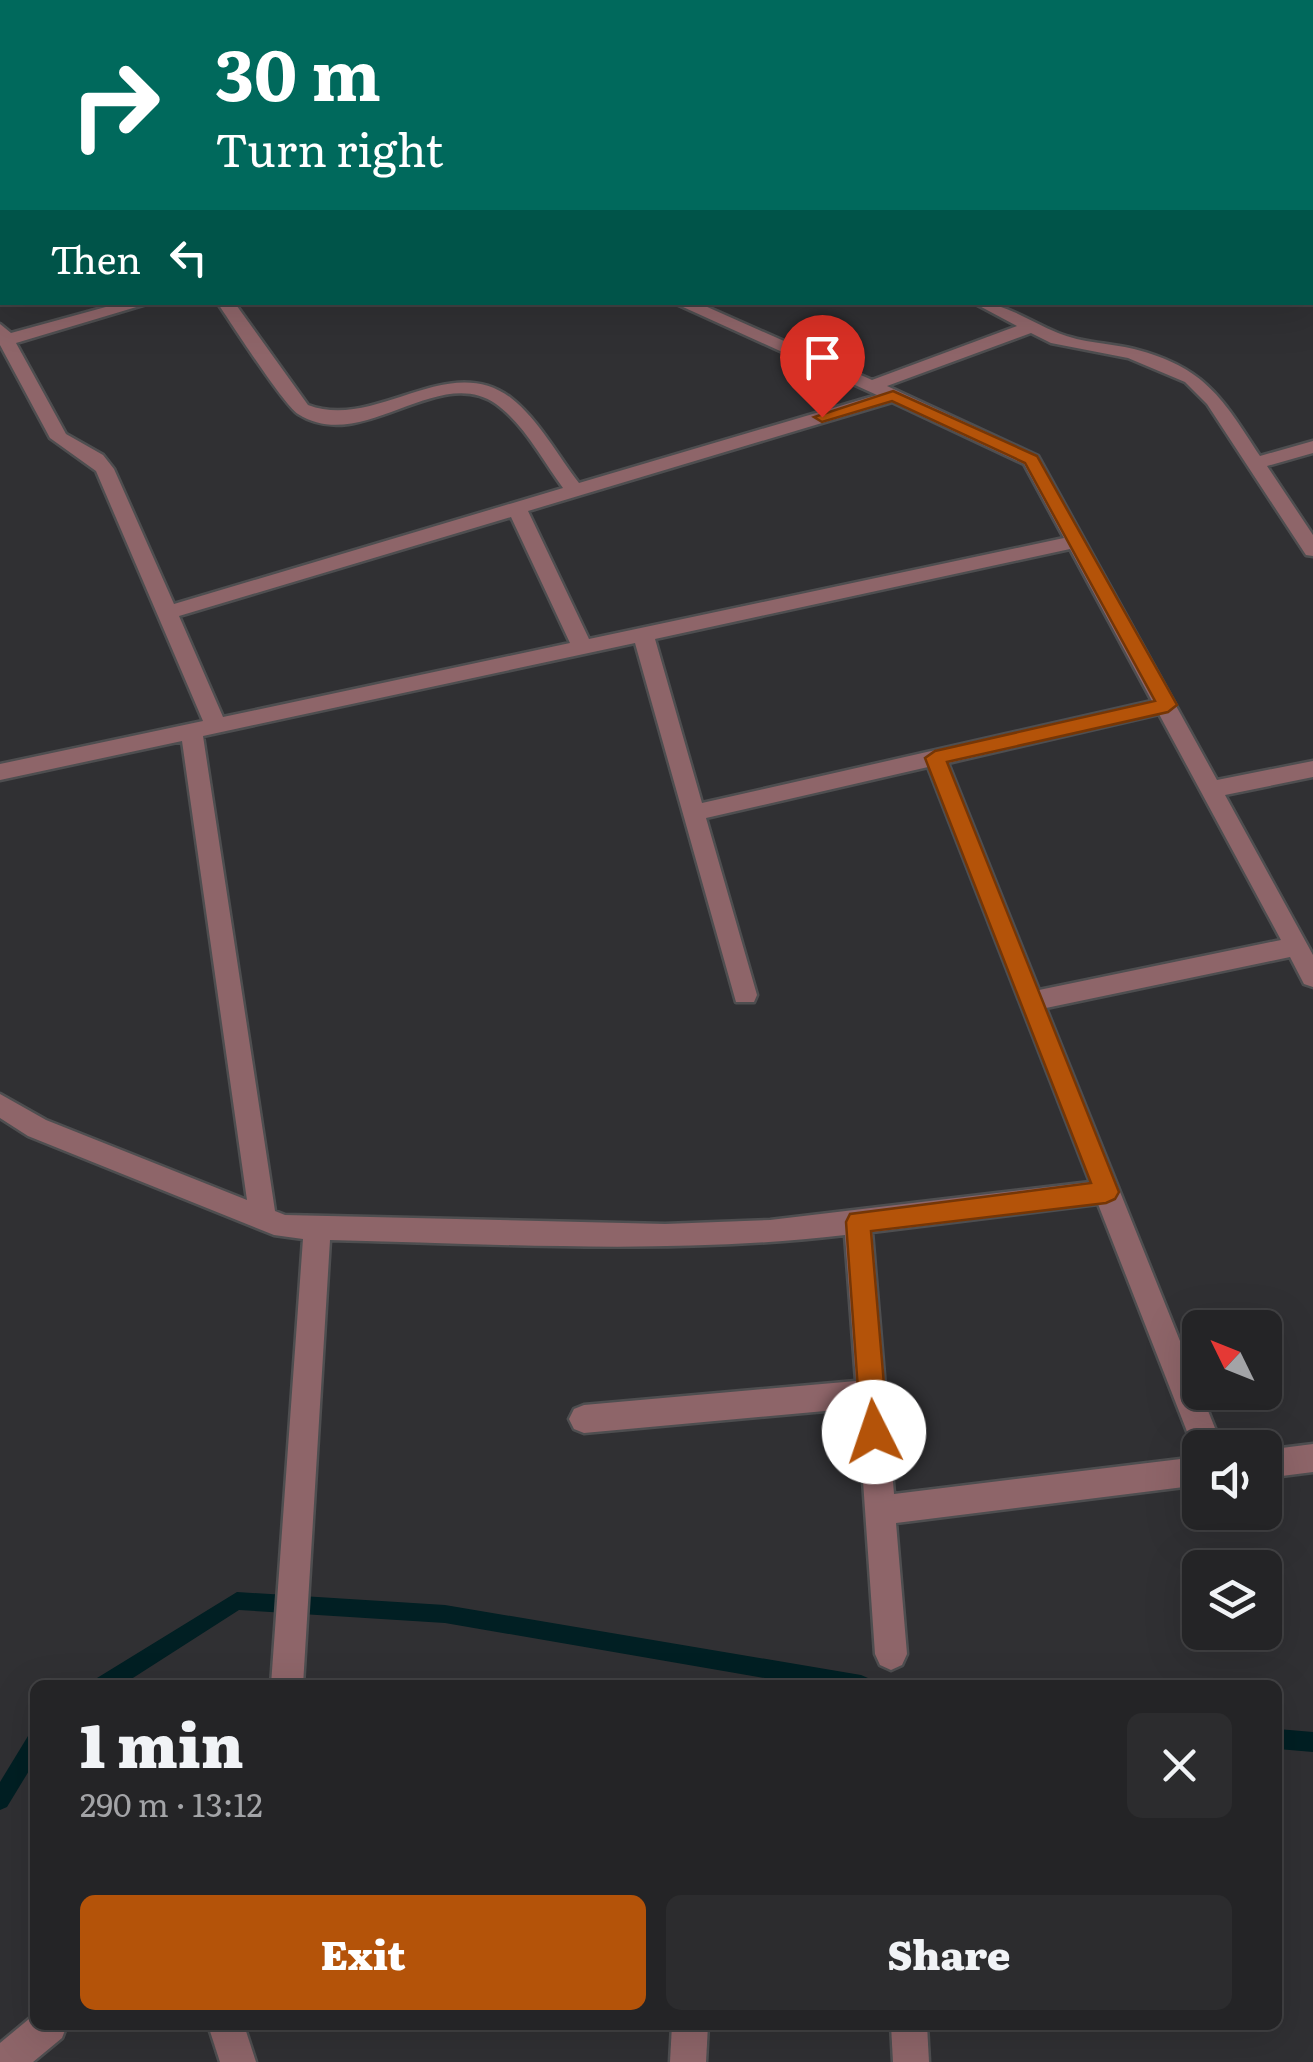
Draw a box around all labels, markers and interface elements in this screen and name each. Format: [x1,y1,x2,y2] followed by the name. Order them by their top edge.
[215,19,381,123] text: 30 m
[50,40,180,170] icon: right
[215,114,443,181] text: Turn right
[50,229,141,286] text: Then
[161,230,216,285] icon: left
[780,315,865,418] pin
[795,330,850,385] icon: arrive
[1182,1310,1282,1410] north arrow
[1182,1310,1282,1650] map controls
[822,1380,926,1484] position arrow
[1182,1430,1282,1530] button: sound
[1182,1550,1282,1650] button: layers
[80,1697,244,1786] text: 1 min
[1127,1713,1232,1818] button: close
[80,1779,263,1827] text: 290 m · 13:12
[80,1895,646,2010] button: Exit
[666,1895,1232,2010] button: Share

